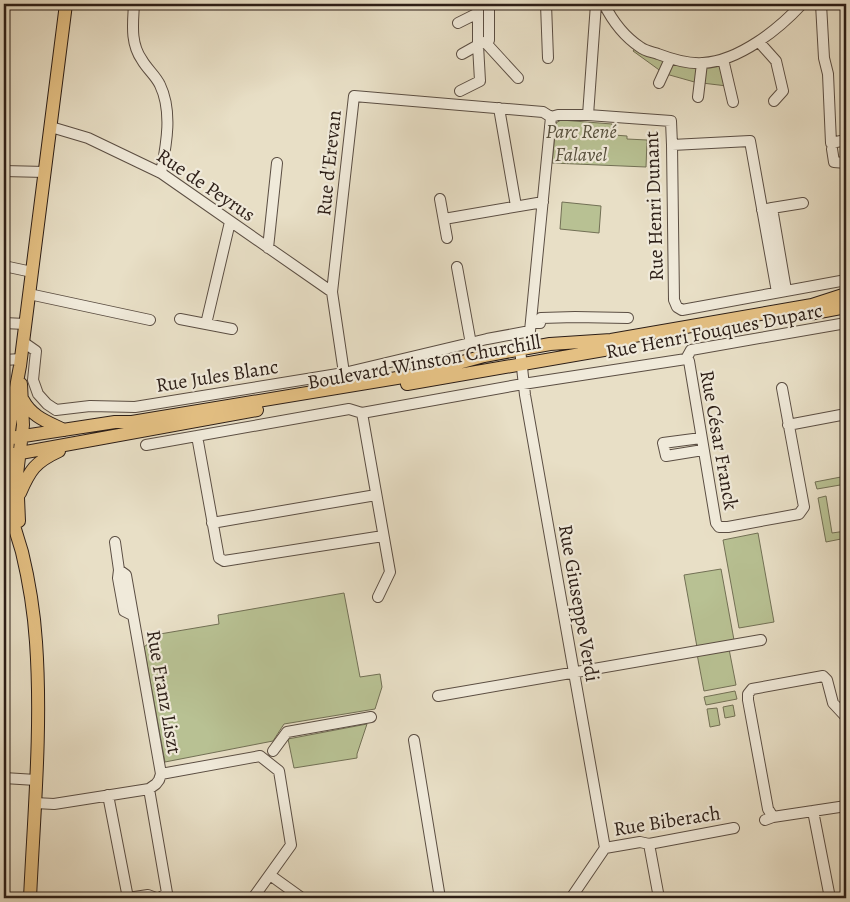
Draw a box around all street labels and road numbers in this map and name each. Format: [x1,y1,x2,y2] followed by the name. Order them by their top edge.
[310,109,348,217] street label: Rue d'Erevan
[638,130,670,281] street label: Rue Henri Dunant
[151,142,261,228] street label: Rue de Peyrus
[603,297,825,365] street label: Rue Henri Fouques Duparc
[305,328,543,396] street label: Boulevard Winston Churchill
[154,353,280,399] street label: Rue Jules Blanc
[693,368,745,512] street label: Rue César Franck
[552,522,606,684] street label: Rue Giuseppe Verdi
[140,628,188,757] street label: Rue Franz Liszt
[612,799,723,843] street label: Rue Biberach

